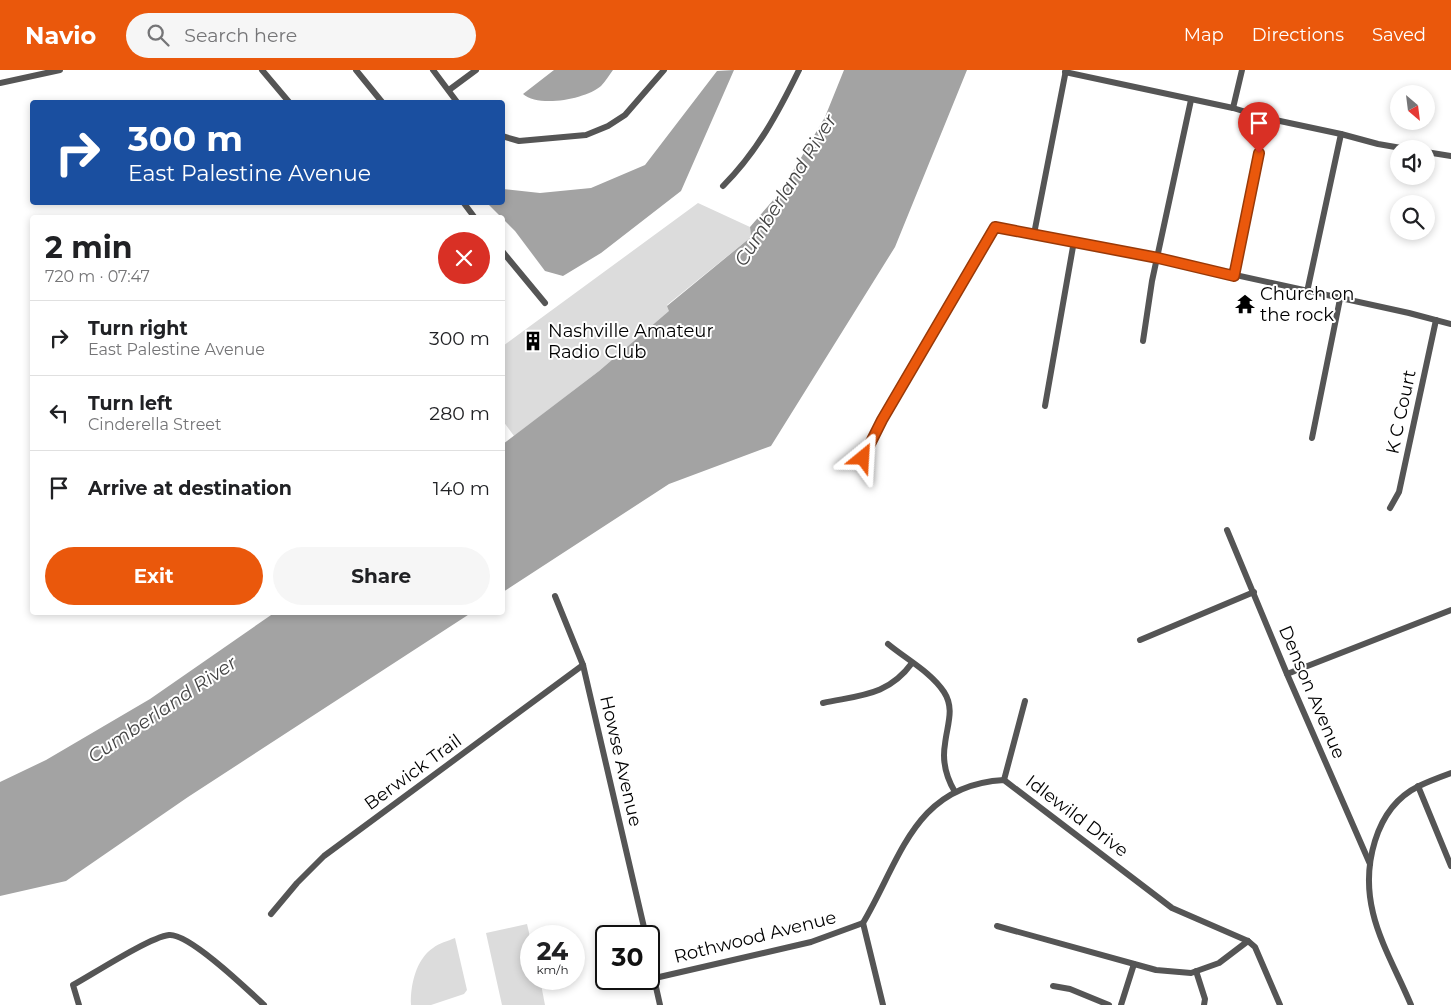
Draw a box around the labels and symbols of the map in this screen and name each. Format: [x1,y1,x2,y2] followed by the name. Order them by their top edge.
[1390,85,1435,130] north arrow
[1238,102,1280,153] pin
[729,110,842,270] water label: Cumberland River
[1260,283,1354,326] place label: Church on the rock
[1234,293,1256,315] temple icon: Church on the rock
[548,320,714,363] place label: Nashville Amateur Radio Club
[522,330,544,352] building icon: Nashville Amateur Radio Club
[1381,368,1421,456] street label: K C Court
[836,431,888,483] position arrow
[1274,622,1350,762] street label: Denson Avenue
[83,651,241,768] water label: Cumberland River
[595,693,647,829] street label: Howse Avenue
[360,729,466,815] street label: Berwick Trail
[1021,770,1133,862] street label: Idlewild Drive
[672,906,839,968] street label: Rothwood Avenue
[595,925,660,990] speed limit sign: 30

